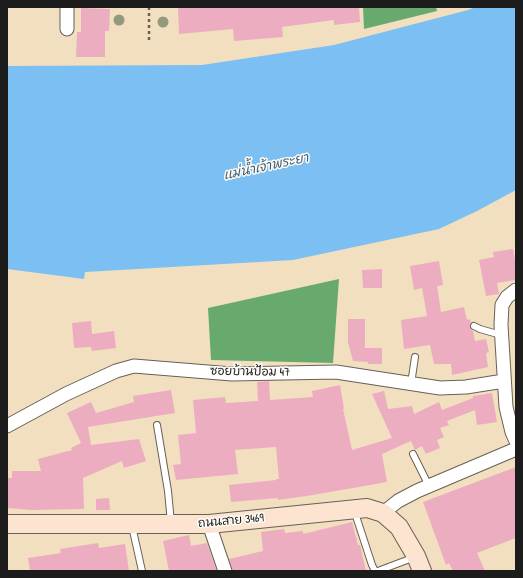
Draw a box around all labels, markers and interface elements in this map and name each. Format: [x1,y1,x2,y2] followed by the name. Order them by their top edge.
[222,150,310,184] water label: แม่น้ำเจ้าพระยา
[210,364,290,380] street label: ซอยบ้านป้อม 47
[197,511,265,531] street label: ถนนสาย 3469

